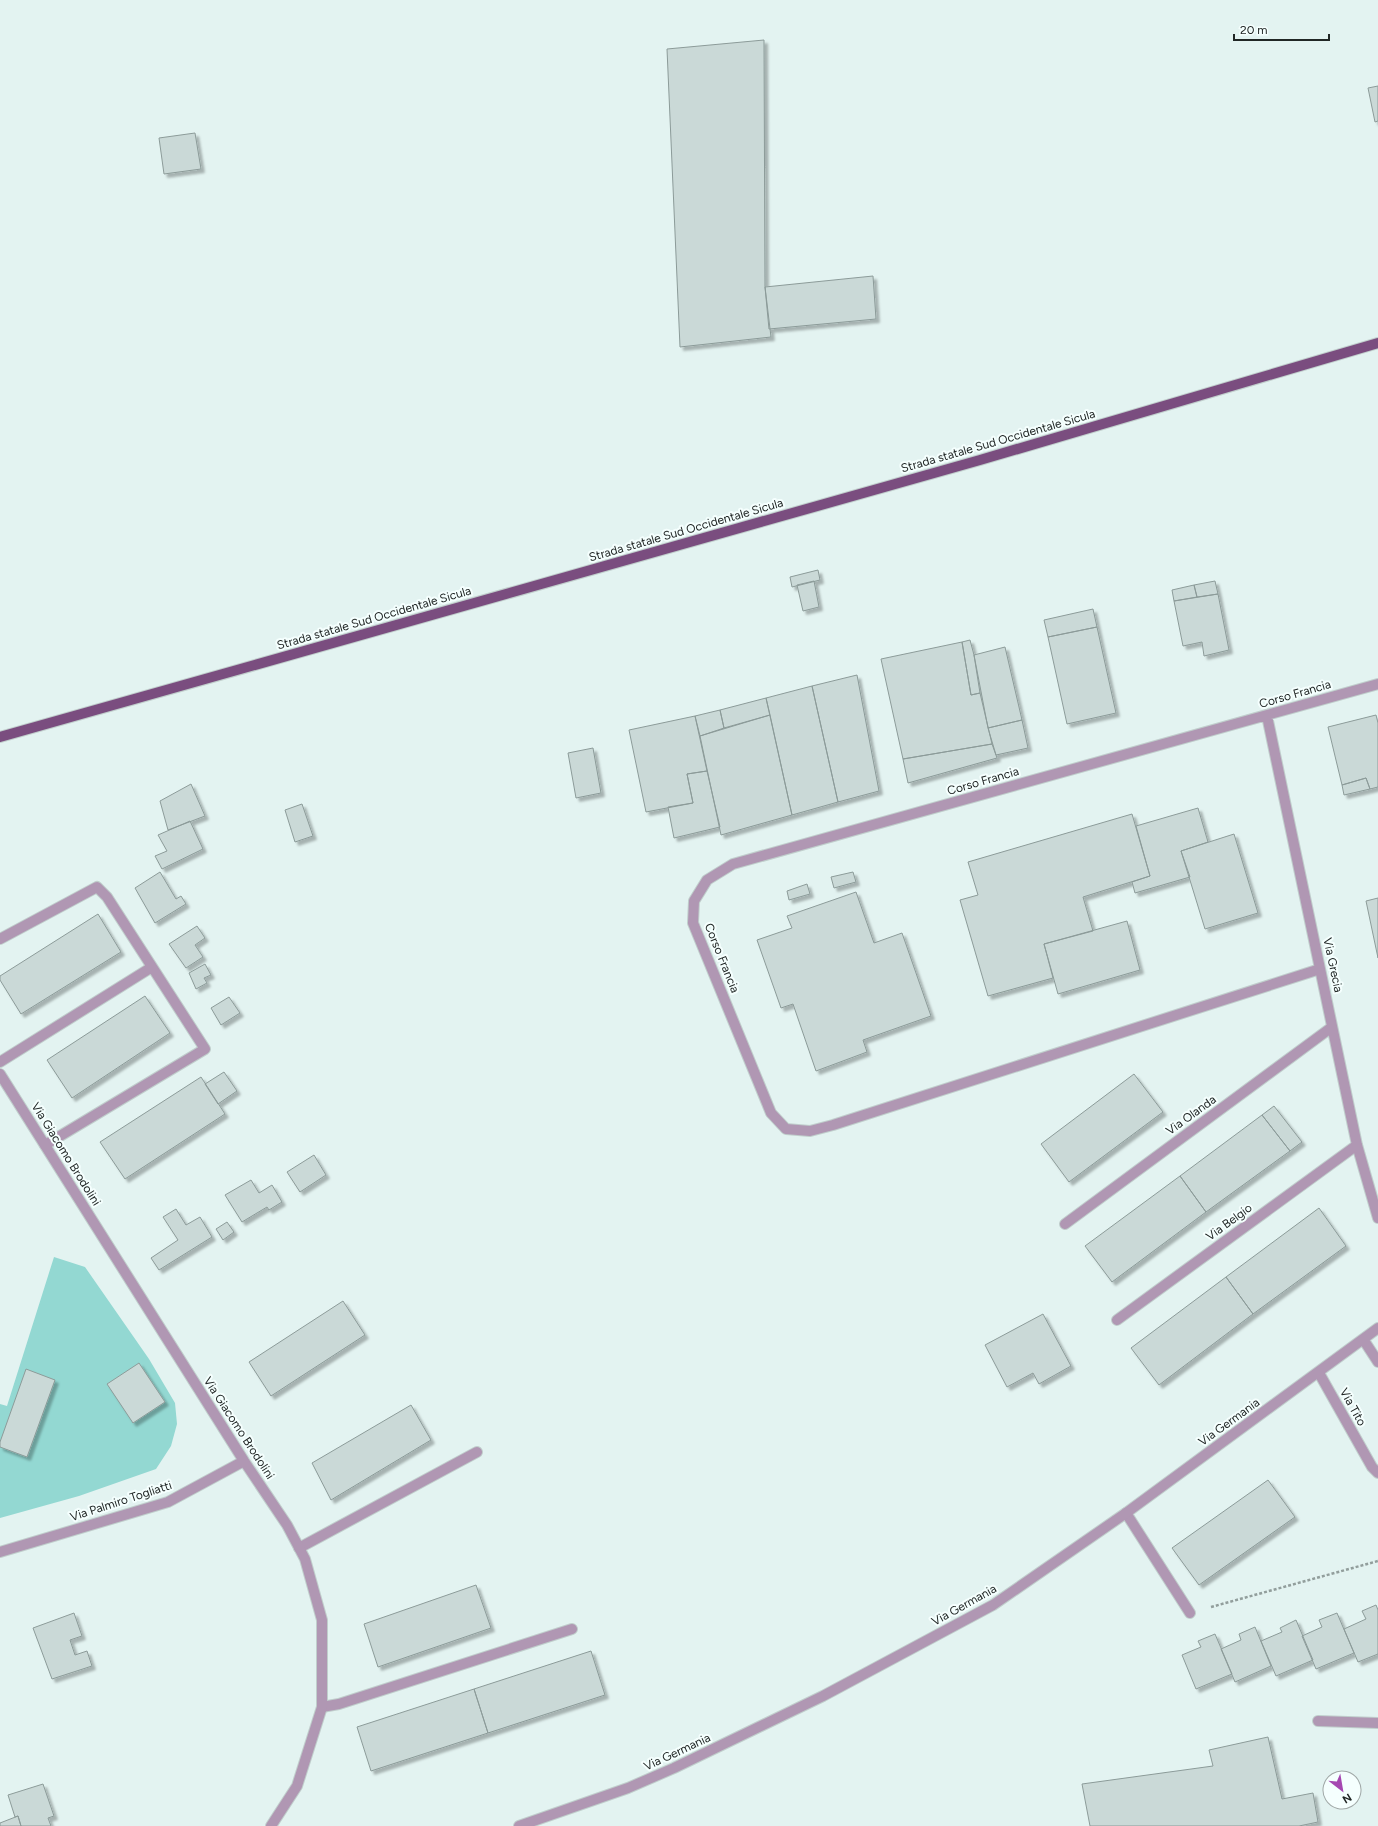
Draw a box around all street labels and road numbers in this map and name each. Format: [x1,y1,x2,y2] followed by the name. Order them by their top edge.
[899,407,1097,475] street label: Strada statale Sud Occidentale Sicula
[587,496,785,564] street label: Strada statale Sud Occidentale Sicula
[275,584,473,652] street label: Strada statale Sud Occidentale Sicula
[1258,677,1332,711] street label: Corso Francia
[946,764,1020,798] street label: Corso Francia
[702,921,742,995] street label: Corso Francia
[1320,936,1346,994] street label: Via Grecia
[1163,1092,1219,1138] street label: Via Olanda
[29,1100,103,1208] street label: Via Giacomo Brodolini
[1203,1201,1255,1243] street label: Via Belgio
[201,1374,277,1482] street label: Via Giacomo Brodolini
[1337,1386,1369,1428] street label: Via Tito
[1196,1395,1262,1449] street label: Via Germania
[68,1478,174,1524] street label: Via Palmiro Togliatti
[929,1581,999,1629] street label: Via Germania
[641,1730,713,1774] street label: Via Germania

